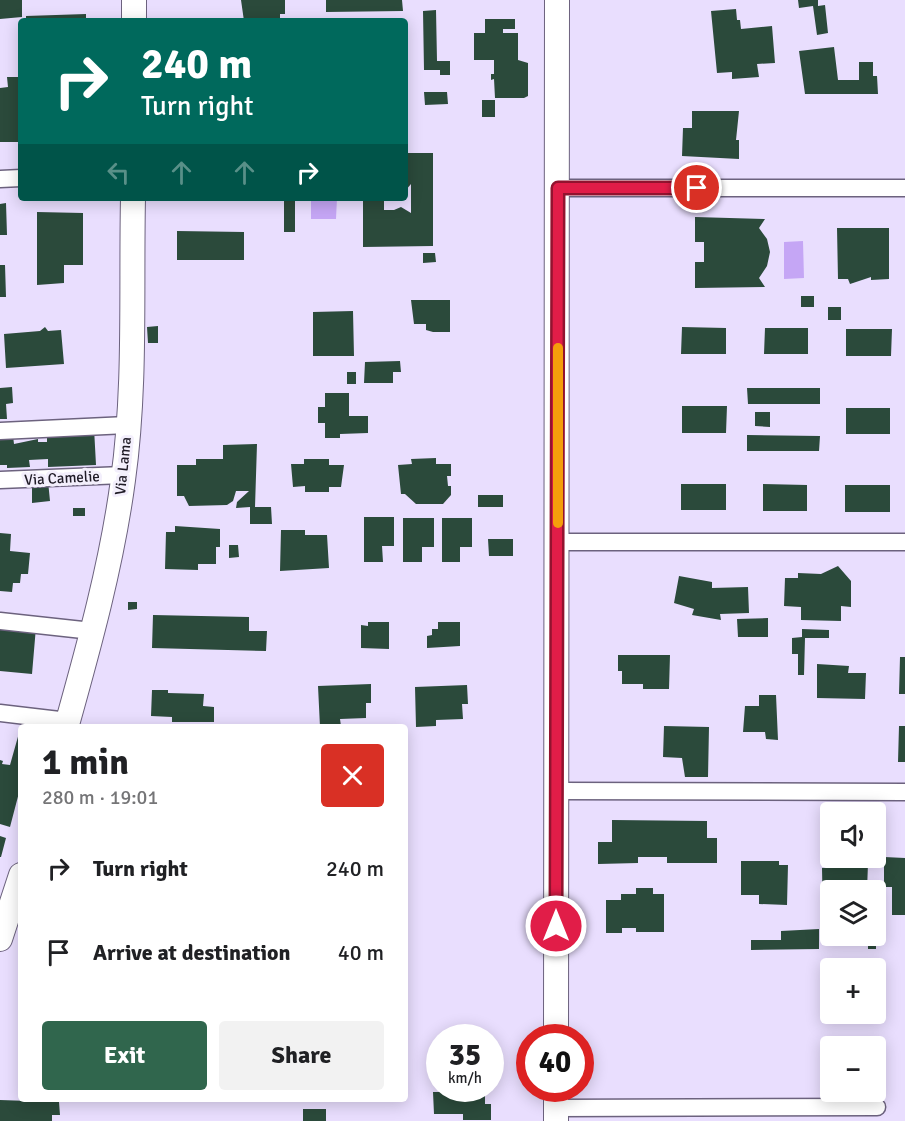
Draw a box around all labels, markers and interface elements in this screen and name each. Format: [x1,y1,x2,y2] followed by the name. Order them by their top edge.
[141,39,252,90] text: 240 m
[42,42,120,120] icon: right
[141,90,254,123] text: Turn right
[102,156,135,189] icon: left
[165,156,198,189] icon: ahead
[228,156,261,189] icon: ahead
[291,156,324,189] icon: right
[671,162,722,213] pin
[680,171,713,204] icon: arrive
[111,436,135,496] street label: Via Lama
[24,467,100,489] street label: Via Camelie
[42,740,129,785] text: 1 min
[321,744,384,807] button: close
[42,785,158,810] text: 280 m · 19:01
[820,802,886,1102] map controls
[820,802,886,868] button: sound
[42,852,75,885] icon: right
[93,855,188,882] text: Turn right
[326,855,384,882] text: 240 m
[820,880,886,946] button: layers
[524,894,588,958] position arrow
[42,936,75,969] icon: arrive
[93,939,290,966] text: Arrive at destination
[338,939,384,966] text: 40 m
[820,958,886,1024] button: +
[42,1021,207,1090] button: Exit
[219,1021,384,1090] button: Share
[516,1024,594,1102] speed limit sign: 40
[820,1036,886,1102] button: −
[449,1037,481,1074] text: 35
[448,1069,482,1087] text: km/h

